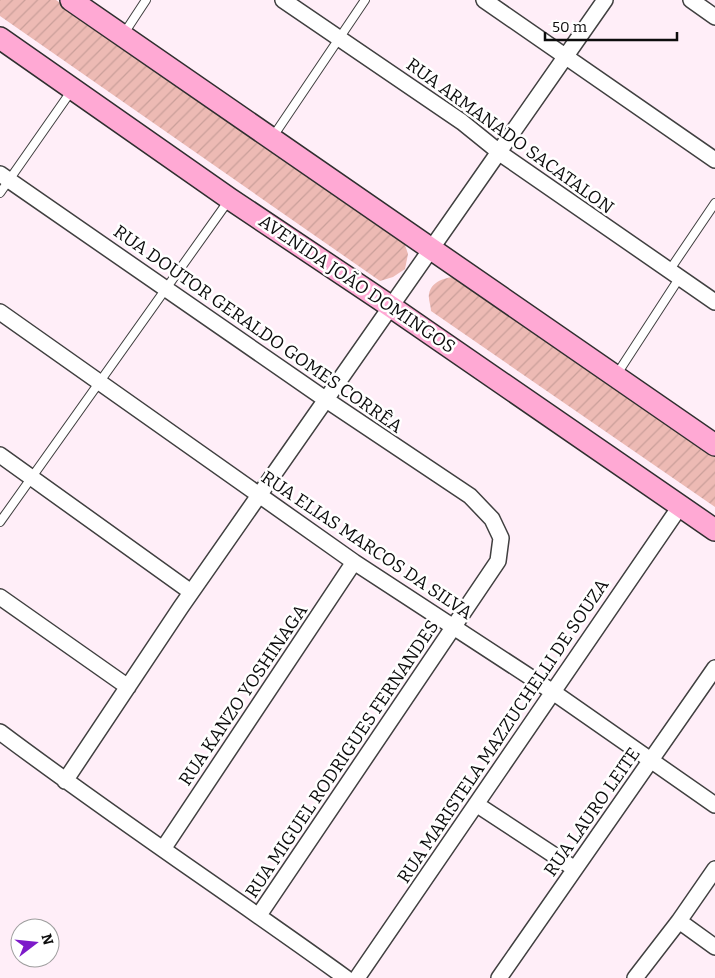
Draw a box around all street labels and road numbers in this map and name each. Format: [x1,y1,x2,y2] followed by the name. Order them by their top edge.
[402,53,618,219] street label: RUA ARMANADO SACATALON
[255,210,459,358] street label: AVENIDA JOÃO DOMINGOS
[109,220,407,438] street label: RUA DOUTOR GERALDO GOMES CORRÊA
[257,466,477,624] street label: RUA ELIAS MARCOS DA SILVA
[393,575,614,887] street label: RUA MARISTELA MAZZUCHELLI DE SOUZA
[174,600,312,790] street label: RUA KANZO YOSHINAGA
[241,616,443,902] street label: RUA MIGUEL RODRIGUES FERNANDES
[539,743,645,881] street label: RUA LAURO LEITE

